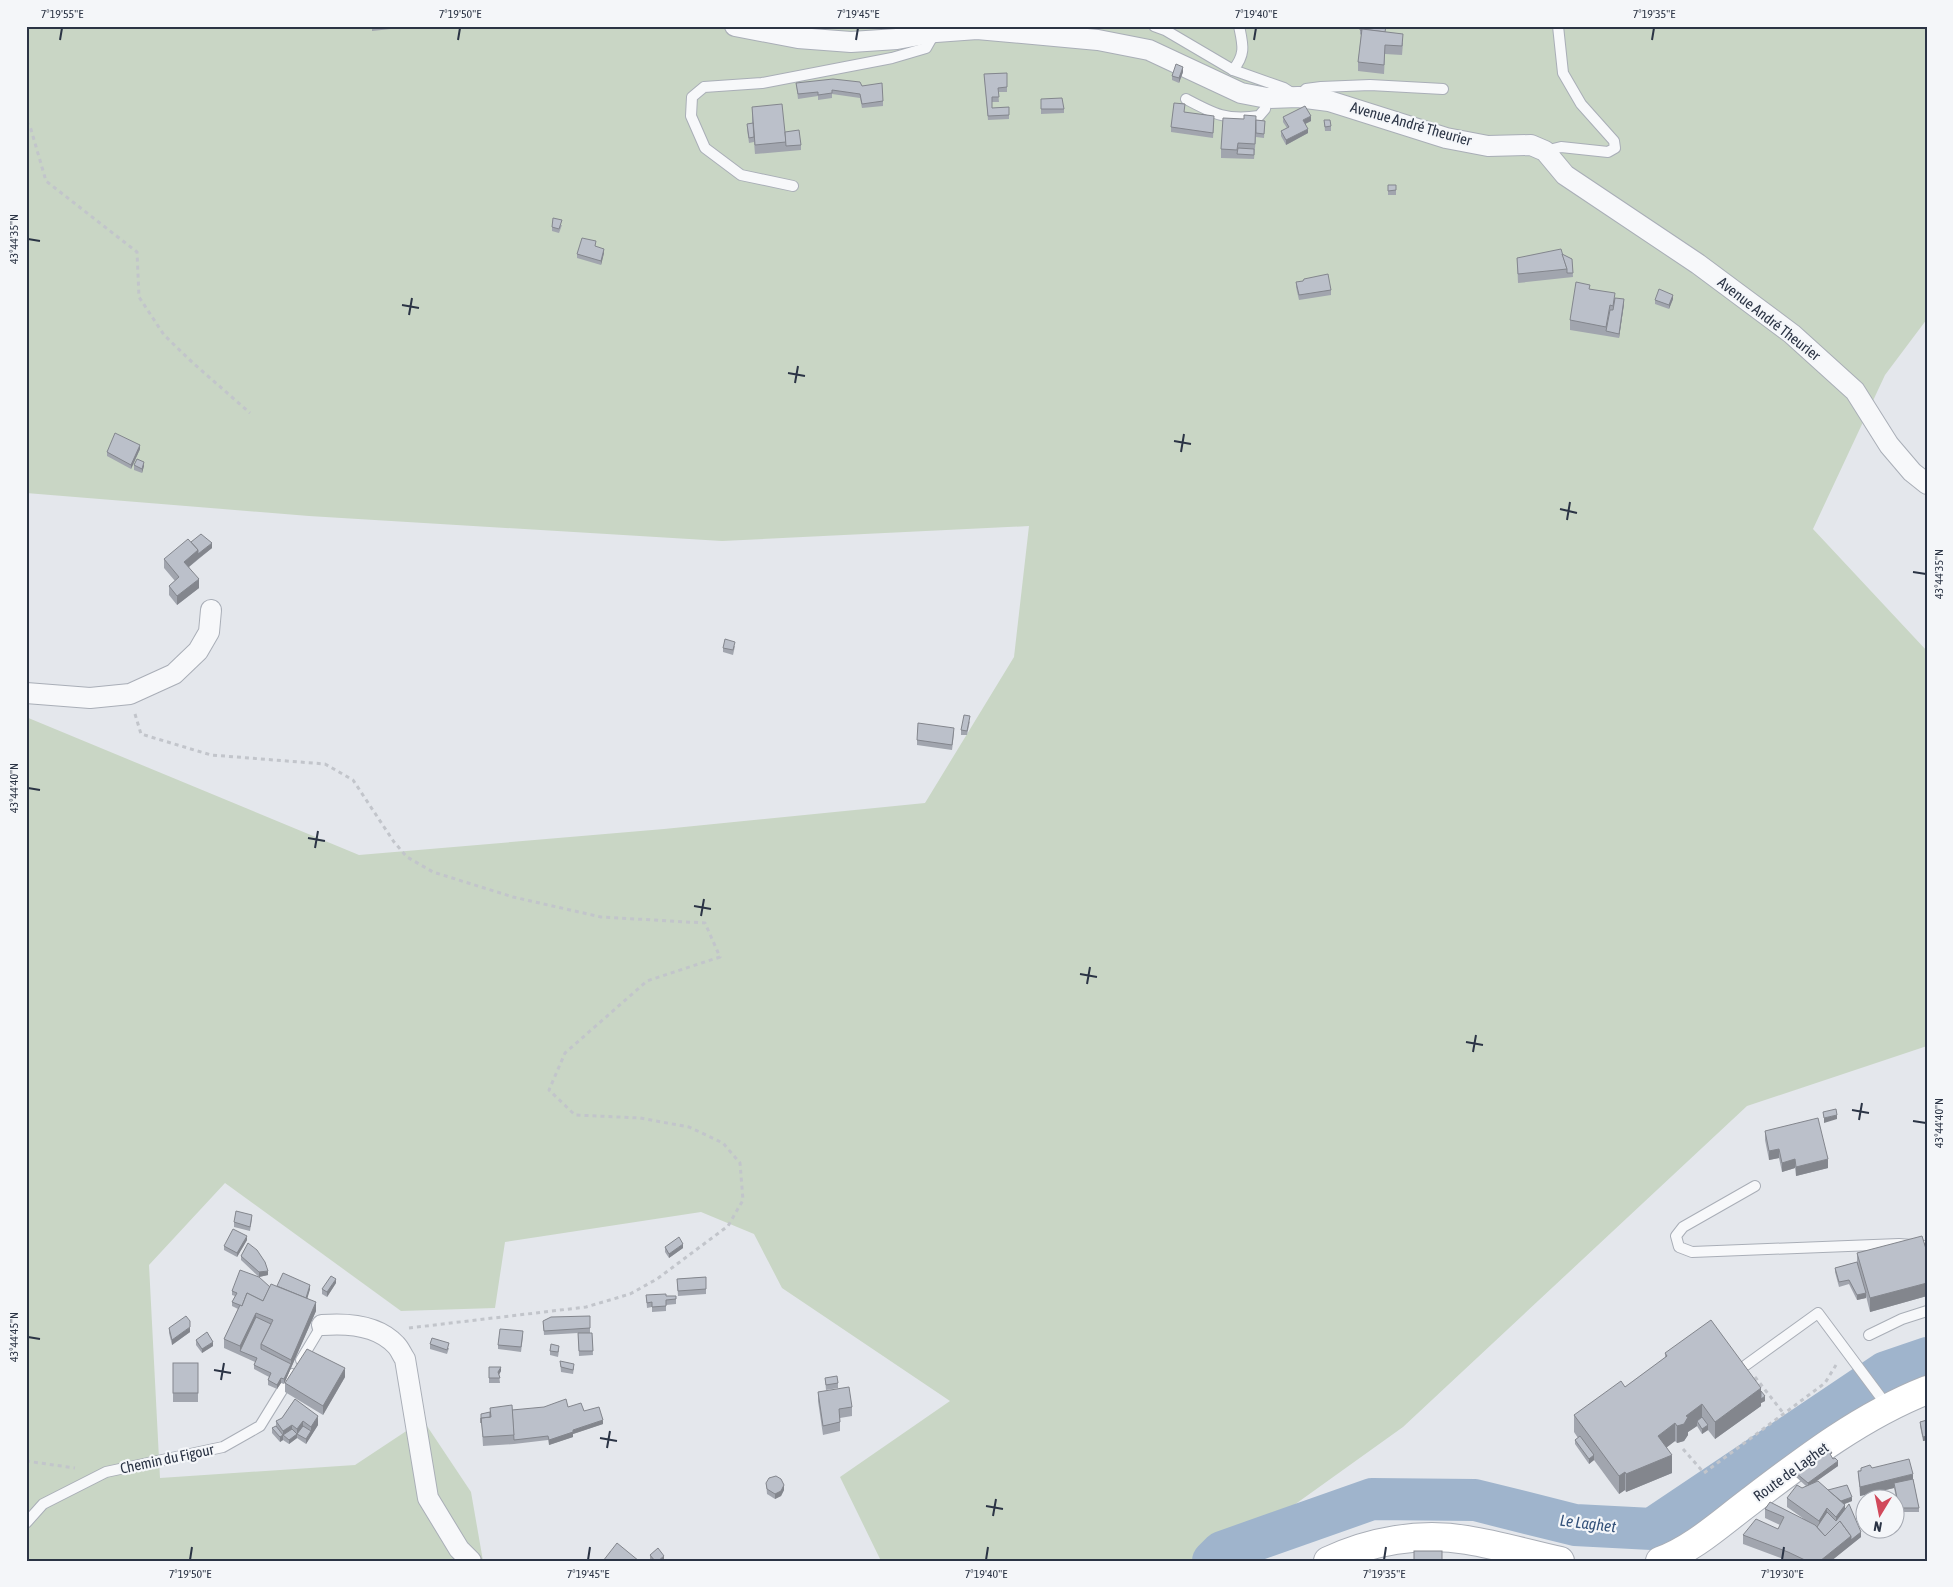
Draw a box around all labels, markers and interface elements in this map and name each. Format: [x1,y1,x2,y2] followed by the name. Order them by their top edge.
[41,7,83,21] text: 7°19'55"E
[439,7,481,21] text: 7°19'50"E
[837,7,879,21] text: 7°19'45"E
[1235,7,1277,21] text: 7°19'40"E
[1633,7,1675,21] text: 7°19'35"E
[1349,98,1474,149] street label: Avenue André Theurier
[7,214,21,264] text: 43°44'35"N
[1715,273,1824,364] street label: Avenue André Theurier
[1932,549,1946,599] text: 43°44'35"N
[7,763,21,813] text: 43°44'40"N
[1932,1098,1946,1148] text: 43°44'40"N
[7,1312,21,1362] text: 43°44'45"N
[1750,1439,1831,1504] street label: Route de Laghet
[119,1440,216,1477] street label: Chemin du Figour
[1856,1490,1906,1540] north arrow
[1559,1511,1617,1536] water label: Le Laghet
[1872,1518,1883,1535] text: N
[169,1567,211,1581] text: 7°19'50"E
[567,1567,609,1581] text: 7°19'45"E
[965,1567,1007,1581] text: 7°19'40"E
[1363,1567,1405,1581] text: 7°19'35"E
[1761,1567,1803,1581] text: 7°19'30"E

